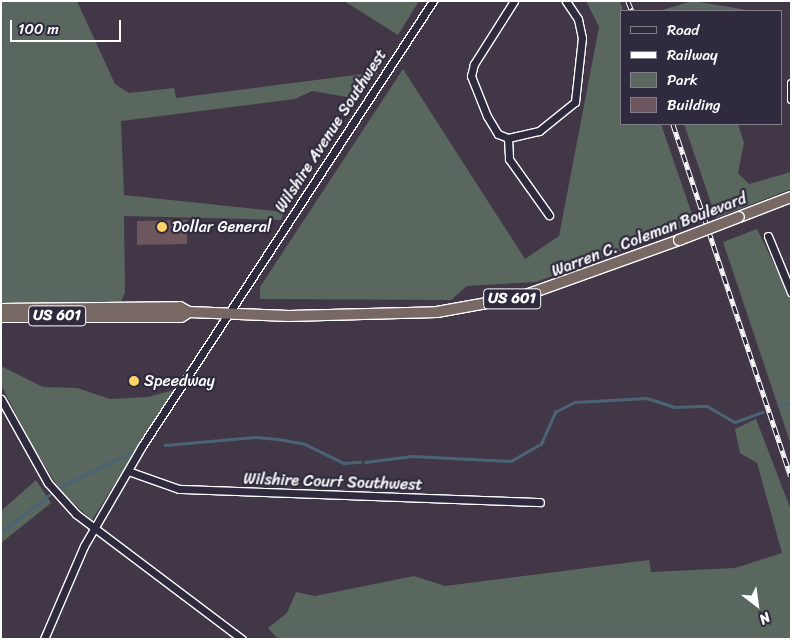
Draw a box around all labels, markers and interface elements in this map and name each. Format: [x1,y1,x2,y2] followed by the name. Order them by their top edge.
[12,10,124,42] scale bar
[620,10,782,125] legend
[18,16,59,42] text: 100 m
[667,17,699,43] text: Road
[667,42,718,68] text: Railway
[271,46,391,216] street label: Wilshire Avenue Southwest
[667,67,698,93] text: Park
[667,92,721,118] text: Building
[549,189,749,281] street label: Warren C. Coleman Boulevard
[172,217,272,237] place label: Dollar General
[156,221,168,233] marker: Dollar General
[482,286,542,312] road number: US 601
[27,304,87,328] road number: US 601
[144,371,215,391] place label: Speedway
[128,375,140,387] marker: Speedway
[243,469,423,495] street label: Wilshire Court Southwest
[732,580,782,630] north arrow
[754,605,775,632] text: N

